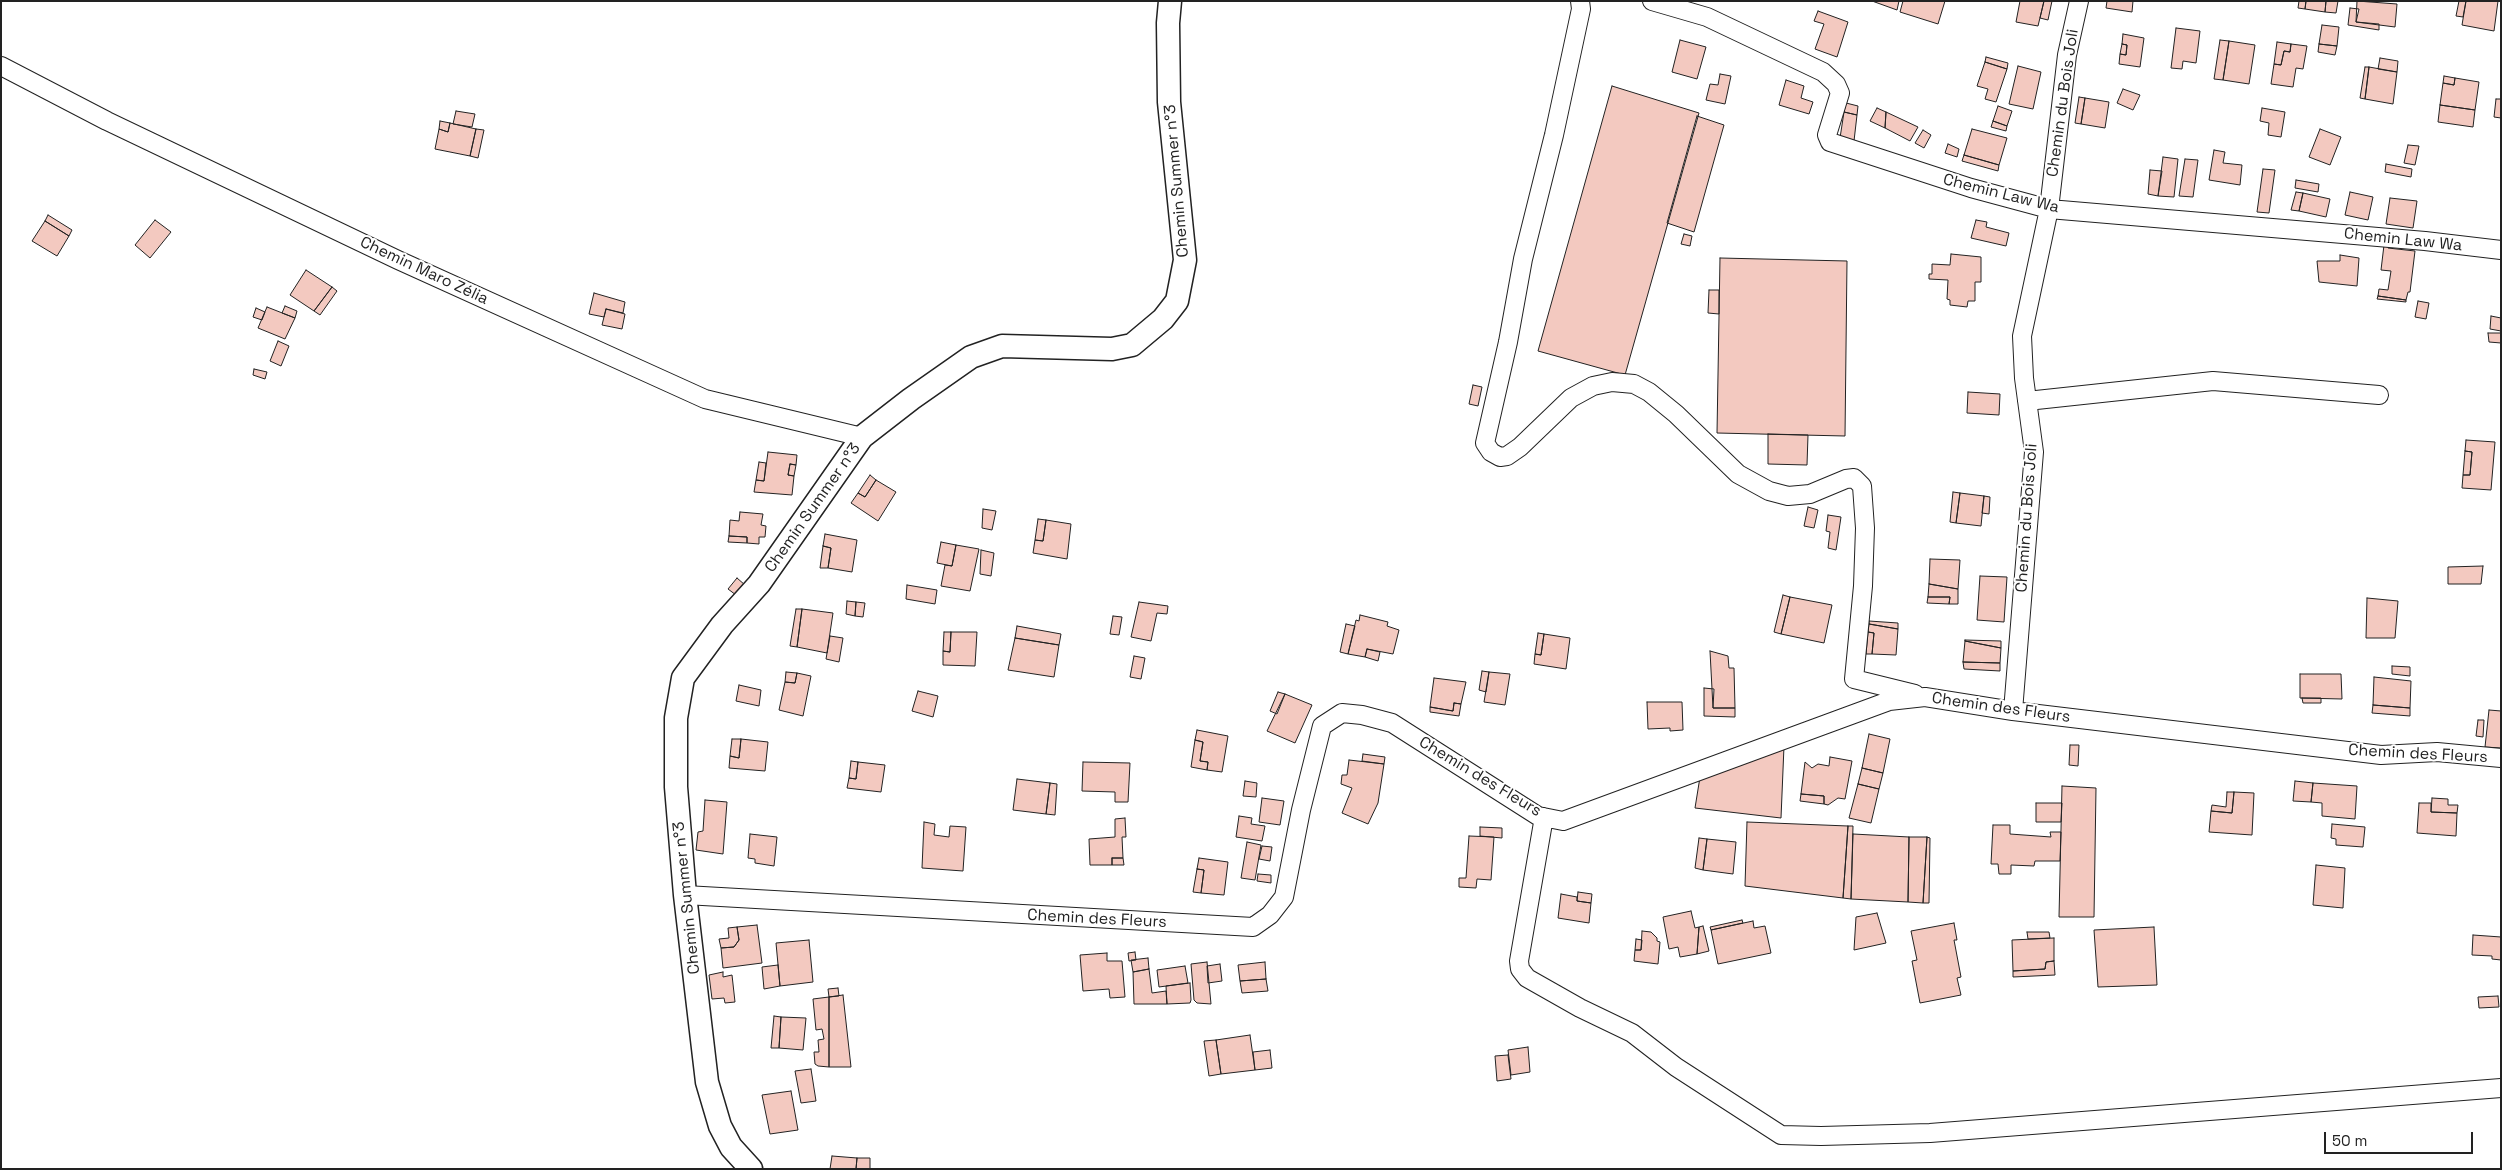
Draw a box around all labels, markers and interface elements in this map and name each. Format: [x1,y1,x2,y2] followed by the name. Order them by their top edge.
[2043,28,2083,178] street label: Chemin du Bois Joli
[1161,104,1193,258] street label: Chemin Summer n°3
[1941,170,2061,218] street label: Chemin Law Wa
[2343,224,2463,256] street label: Chemin Law Wa
[357,233,491,309] street label: Chemin Maro Zélia
[761,440,865,576] street label: Chemin Summer n°3
[2012,443,2042,593] street label: Chemin du Bois Joli
[1931,689,2071,727] street label: Chemin des Fleurs
[1415,733,1545,821] street label: Chemin des Fleurs
[2348,741,2488,767] street label: Chemin des Fleurs
[669,821,705,975] street label: Chemin Summer n°3
[1027,906,1167,932] street label: Chemin des Fleurs
[2327,1122,2476,1154] scale bar
[2332,1131,2367,1150] text: 50 m

